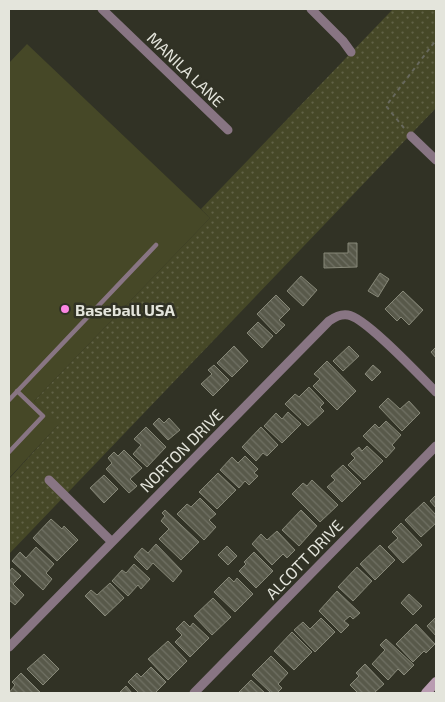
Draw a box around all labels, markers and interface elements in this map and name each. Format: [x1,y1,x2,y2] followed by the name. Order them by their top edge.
[144,28,228,110] street label: MANILA LANE
[75,300,175,319] place label: Baseball USA
[59,303,71,315] marker: Baseball USA
[135,404,227,496] street label: NORTON DRIVE
[262,515,346,602] street label: ALCOTT DRIVE

